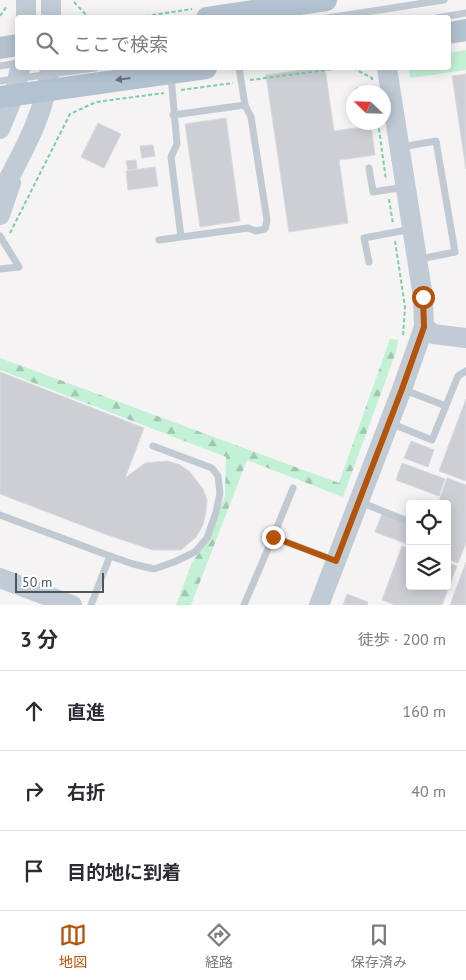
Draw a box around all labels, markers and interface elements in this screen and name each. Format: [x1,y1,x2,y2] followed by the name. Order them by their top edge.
[15,15,451,70] search box
[33,29,61,57] icon: search
[73,32,168,56] text: ここで検索
[115,75,131,83] one-way arrow
[346,85,391,130] north arrow
[412,286,435,309] route start
[406,500,451,590] map controls
[406,500,451,545] button: locate
[262,526,285,549] route end
[406,545,451,590] button: layers
[15,570,104,593] scale bar
[22,573,52,591] text: 50 m
[20,626,58,653] text: 3 分
[358,629,446,649] text: 徒歩 · 200 m
[20,697,48,725] icon: ahead
[67,700,105,724] text: 直進
[403,701,446,721] text: 160 m
[20,777,48,805] icon: right
[67,780,105,804] text: 右折
[411,781,446,801] text: 40 m
[20,857,48,885] icon: arrive
[67,860,181,884] text: 目的地に到着
[59,921,87,971] tab: 地図
[205,921,233,971] tab: 経路
[351,921,407,971] tab: 保存済み

